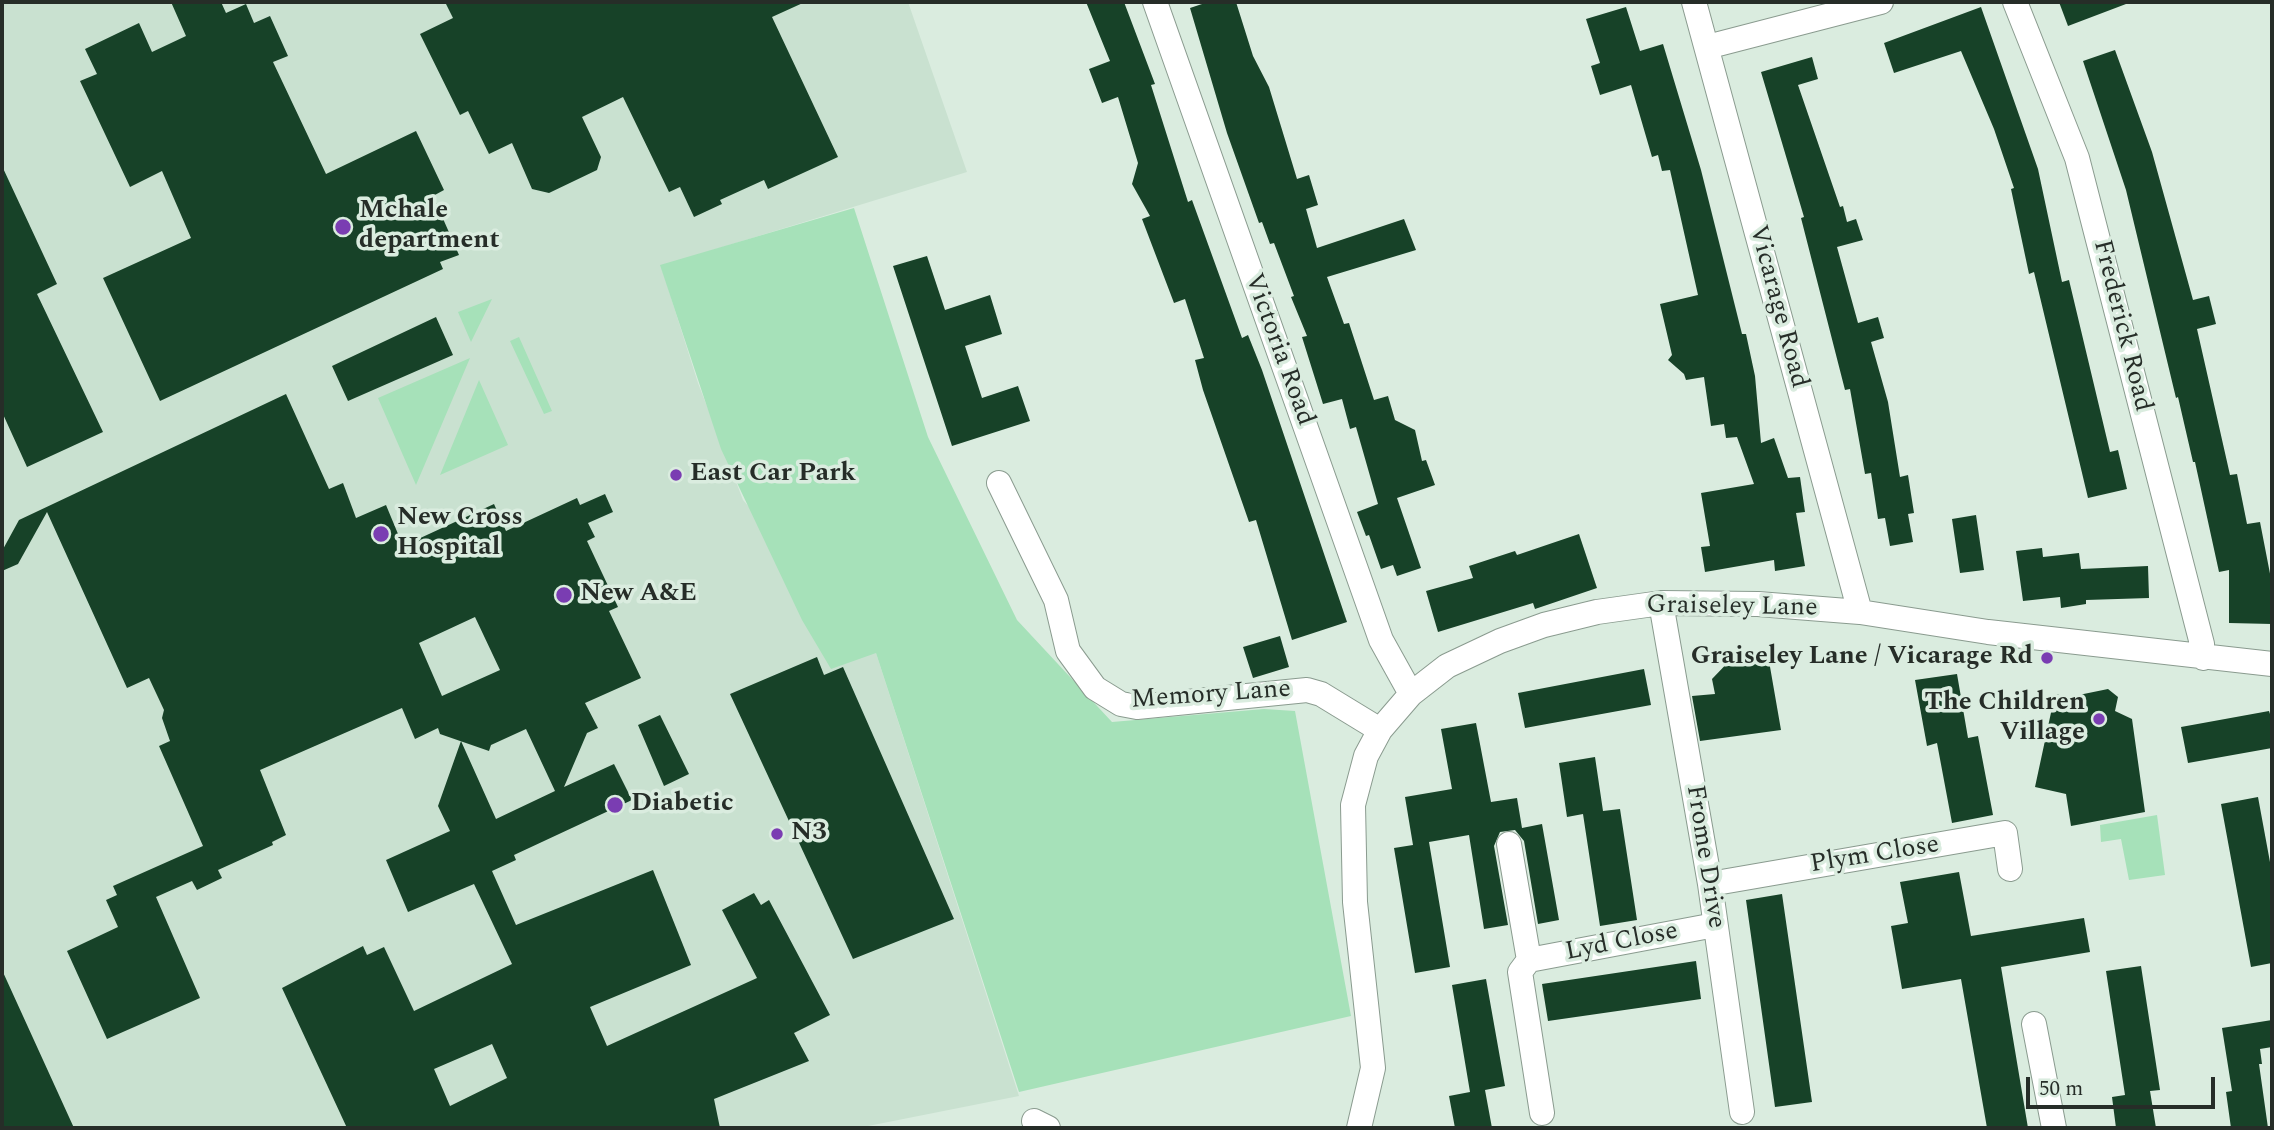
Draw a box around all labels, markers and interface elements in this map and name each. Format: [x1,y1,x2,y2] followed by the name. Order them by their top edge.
[359,196,499,258] place label: Mchale department
[333,217,353,237] marker: Mchale department
[1740,222,1814,392] street label: Vicarage Road
[2085,237,2157,415] street label: Frederick Road
[1236,270,1320,430] street label: Victoria Road
[690,459,856,491] place label: East Car Park
[668,467,684,483] marker: East Car Park
[397,503,523,564] place label: New Cross Hospital
[371,524,391,544] marker: New Cross Hospital
[580,579,697,611] place label: New A&E
[554,585,574,605] marker: New A&E
[1646,591,1818,625] street label: Graiseley Lane
[1691,642,2033,674] place label: Graiseley Lane / Vicarage Rd
[2039,650,2055,666] marker: Graiseley Lane / Vicarage Rd
[1130,675,1292,717] street label: Memory Lane
[1925,688,2085,750] place label: The Children Village
[2091,711,2107,727] marker: The Children Village
[1677,783,1731,931] street label: Frome Drive
[631,789,734,821] place label: Diabetic
[605,795,625,815] marker: Diabetic
[791,818,827,850] place label: N3
[769,826,785,842] marker: N3
[1808,830,1942,882] street label: Plym Close
[1563,917,1681,969] street label: Lyd Close
[2029,1064,2218,1108] scale bar
[2039,1073,2083,1105] text: 50 m

